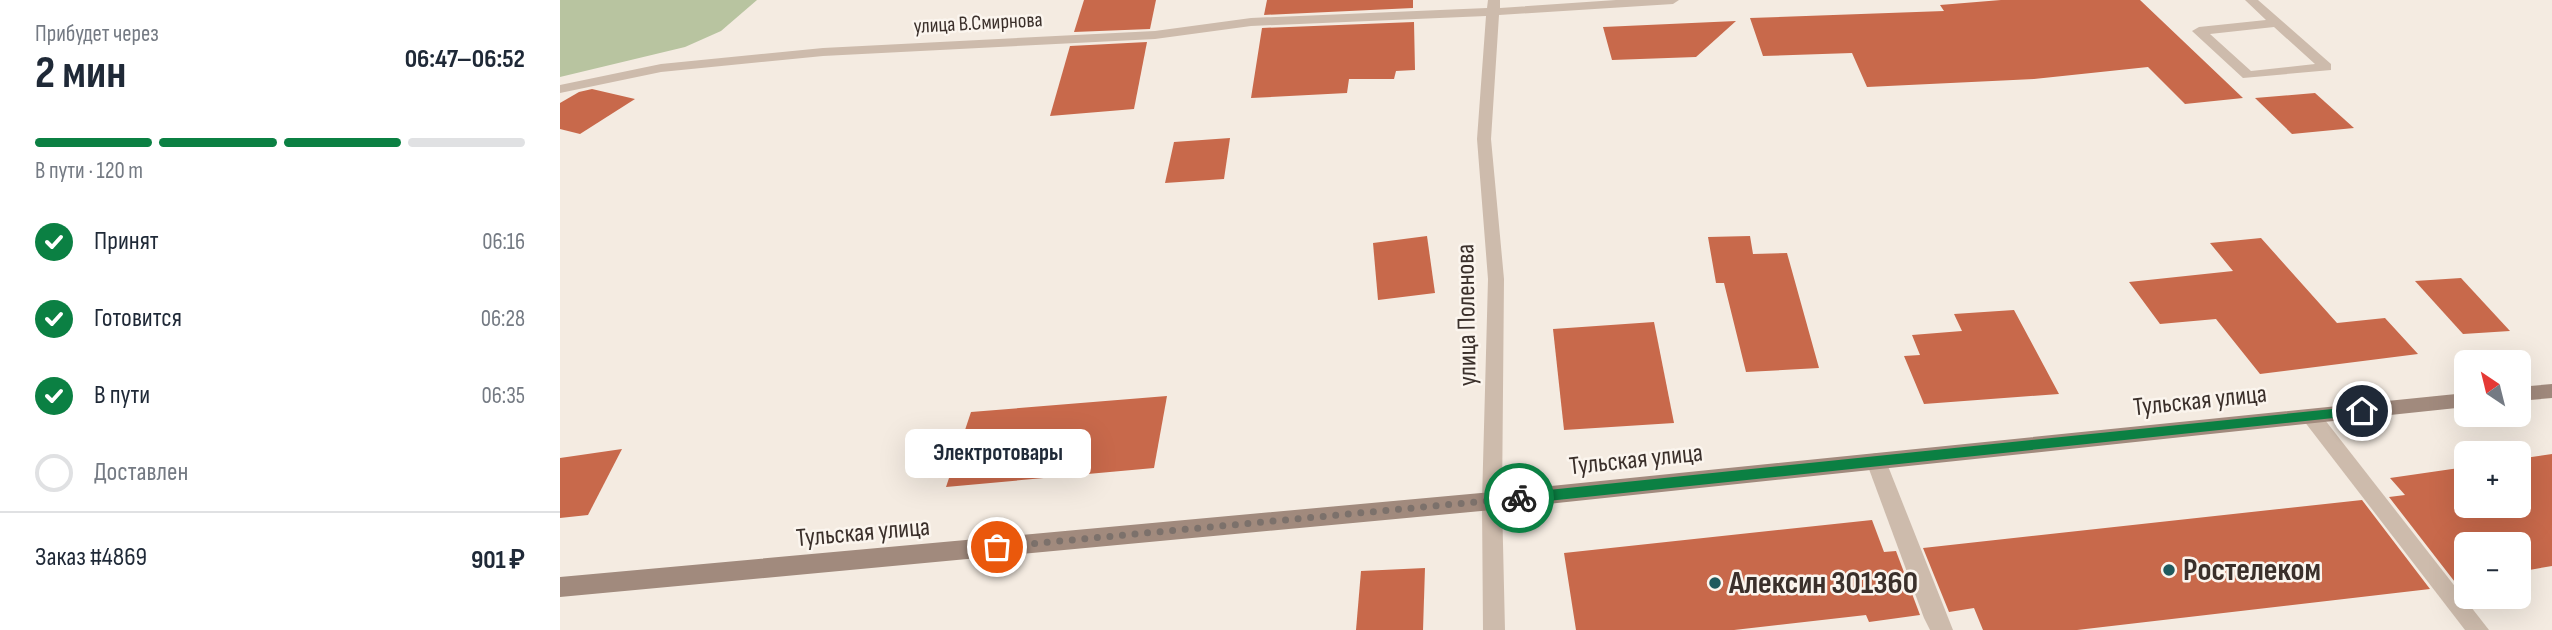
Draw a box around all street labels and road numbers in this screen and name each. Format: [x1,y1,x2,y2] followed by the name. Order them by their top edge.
[913,7,1043,39] street label: улица В.Смирнова
[1450,244,1484,386] street label: улица Поленова
[2132,379,2268,423] street label: Тульская улица
[1568,438,1704,482] street label: Тульская улица
[795,512,931,554] street label: Тульская улица

